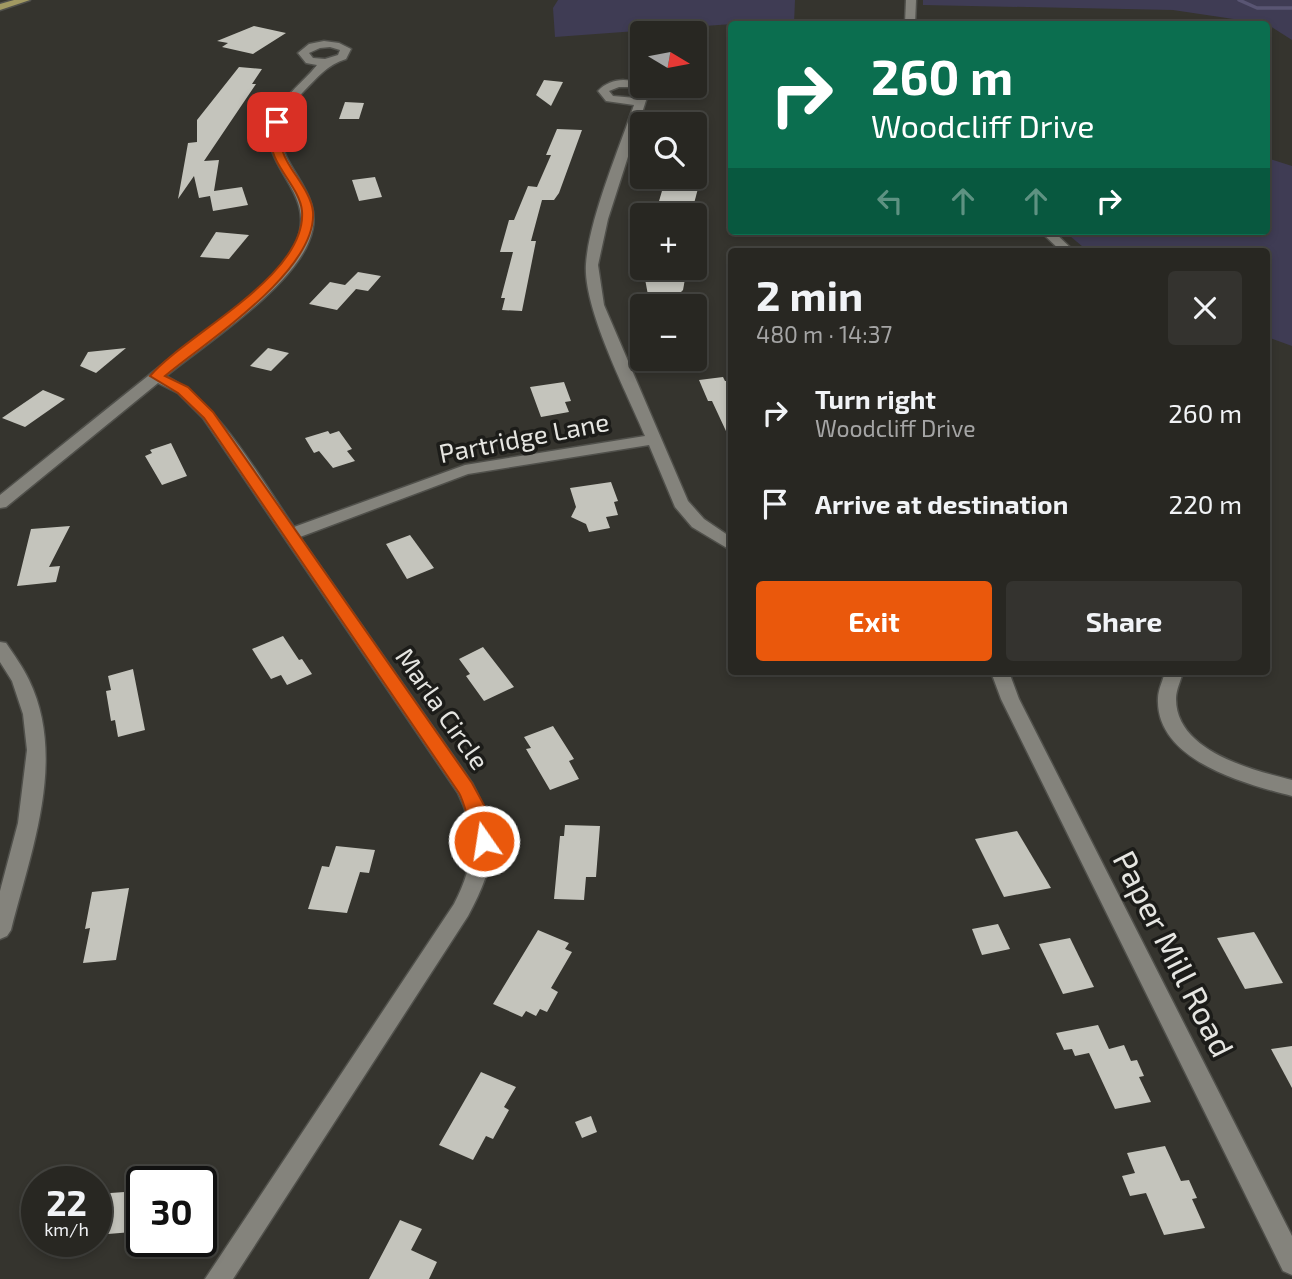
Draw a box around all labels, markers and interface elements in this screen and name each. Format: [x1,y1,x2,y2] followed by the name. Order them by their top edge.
[630,21,707,98] north arrow
[630,21,707,371] map controls
[871,46,1013,105] text: 260 m
[756,49,847,140] icon: right
[247,92,307,152] pin
[258,103,296,141] icon: arrive
[871,106,1094,144] text: Woodcliff Drive
[630,112,707,189] button: search
[871,182,909,220] icon: left
[944,182,982,220] icon: ahead
[1017,182,1055,220] icon: ahead
[1090,182,1128,220] icon: right
[630,203,707,280] button: +
[756,269,863,319] text: 2 min
[1168,271,1242,345] button: close
[630,294,707,371] button: −
[756,320,892,348] text: 480 m · 14:37
[815,383,936,414] text: Turn right
[756,394,794,432] icon: right
[1168,397,1242,428] text: 260 m
[436,405,611,468] street label: Partridge Lane
[815,414,976,442] text: Woodcliff Drive
[756,485,794,523] icon: arrive
[815,488,1068,519] text: Arrive at destination
[1169,488,1242,519] text: 220 m
[756,581,992,661] button: Exit
[1006,581,1242,661] button: Share
[390,641,496,775] street label: Marla Circle
[447,804,521,878] position arrow
[1106,844,1243,1063] street label: Paper Mill Road
[126,1166,217,1257] speed limit sign: 30
[46,1181,87,1223] text: 22
[44,1218,89,1240] text: km/h

